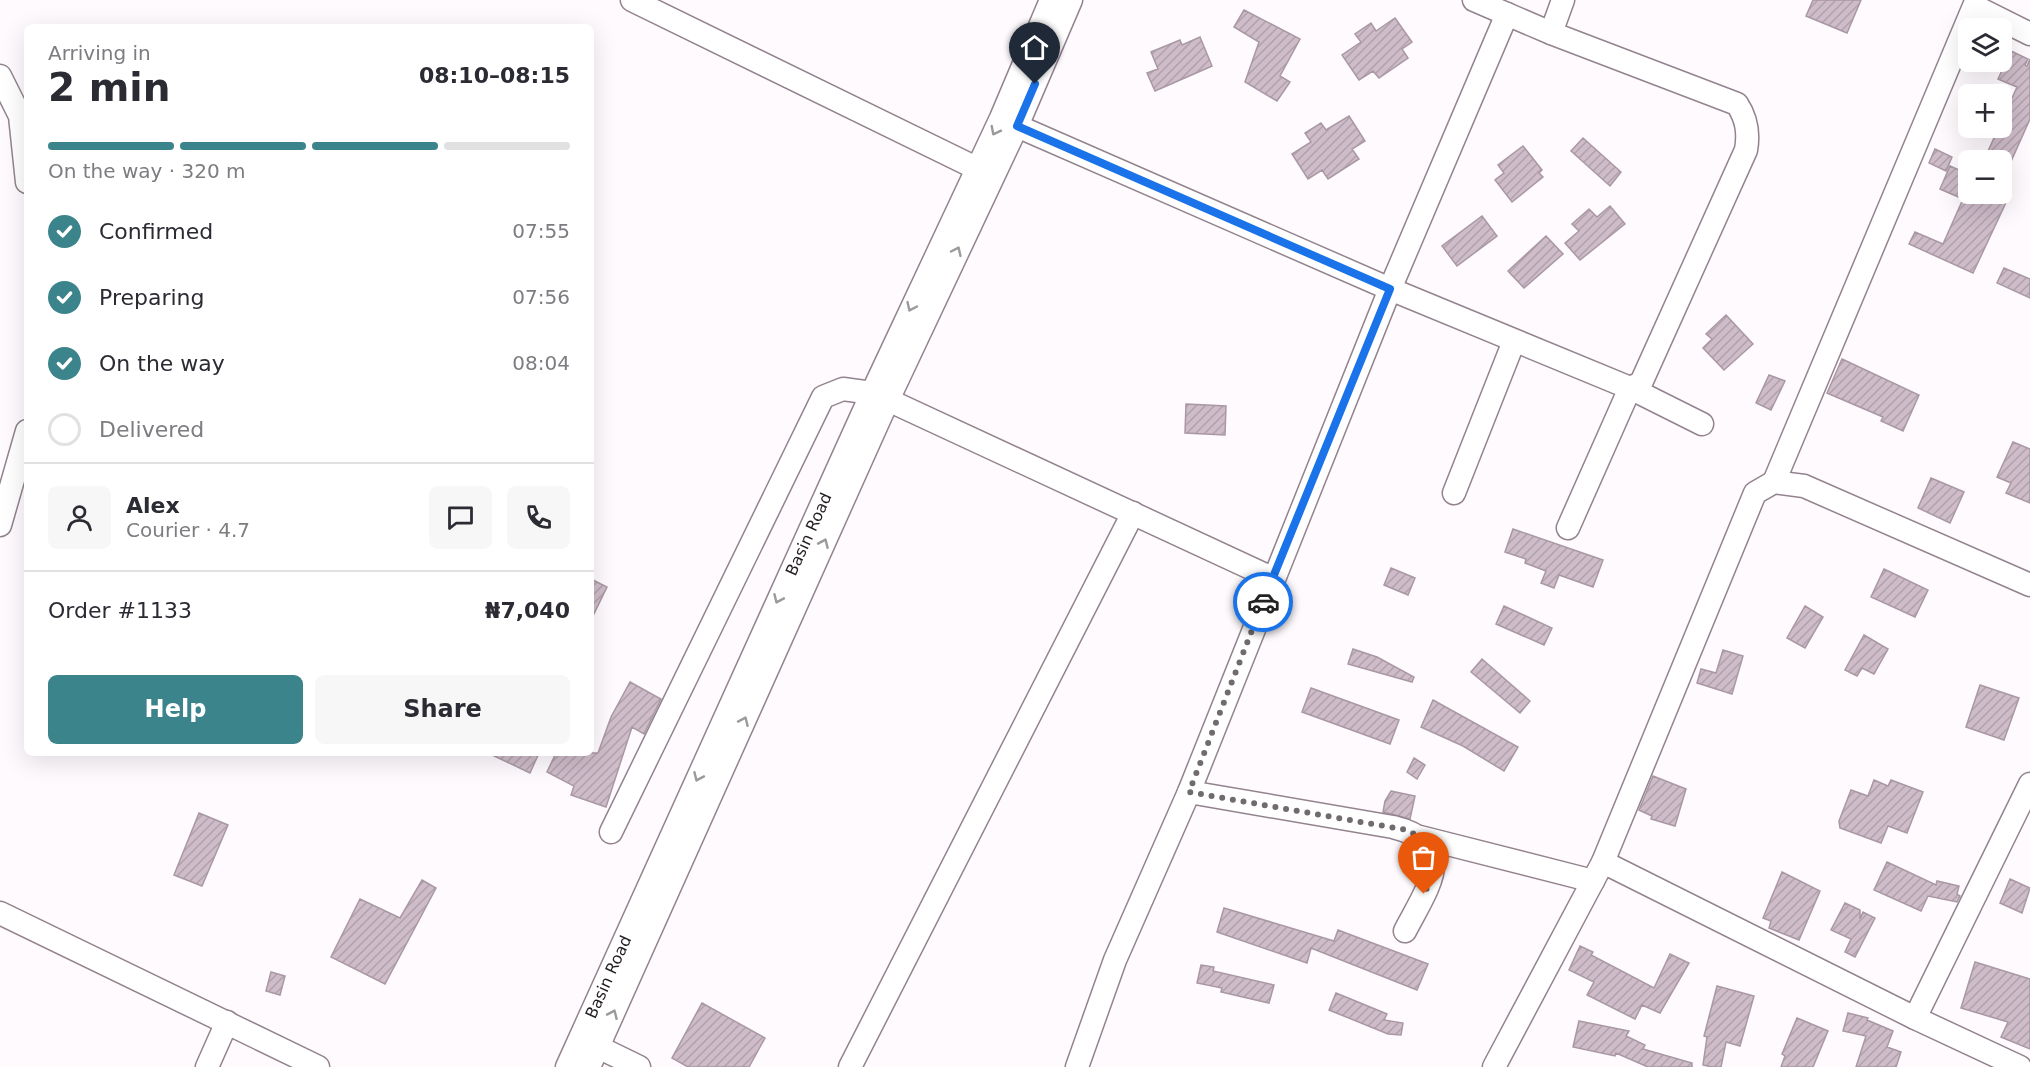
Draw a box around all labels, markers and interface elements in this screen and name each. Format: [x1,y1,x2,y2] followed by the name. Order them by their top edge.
[1958,18,2012,204] map controls
[1958,18,2012,72] button: layers
[1009,22,1060,84] pin
[1018,31,1051,64] icon: home
[48,41,151,65] text: Arriving in
[419,63,570,88] text: 08:10–08:15
[48,65,170,110] text: 2 min
[1958,84,2012,138] button: +
[990,125,1002,136] one-way arrow
[1958,150,2012,204] button: −
[48,159,246,183] text: On the way · 320 m
[48,215,81,248] icon: check
[99,219,213,244] text: Confirmed
[512,219,570,243] text: 07:55
[949,246,961,257] one-way arrow
[48,281,81,314] icon: check
[99,285,205,310] text: Preparing
[512,285,570,309] text: 07:56
[907,301,919,312] one-way arrow
[48,347,81,380] icon: check
[99,351,225,376] text: On the way
[512,351,570,375] text: 08:04
[99,417,204,442] text: Delivered
[48,486,111,549] button: person
[429,486,492,549] button: chat
[507,486,570,549] button: phone
[782,490,836,579] street label: Basin Road
[126,493,180,518] text: Alex
[126,518,250,542] text: Courier · 4.7
[817,538,829,549] one-way arrow
[1233,572,1293,632] courier
[1247,586,1280,619] icon: car
[773,593,785,604] one-way arrow
[48,598,192,623] text: Order #1133
[485,598,570,623] text: ₦7,040
[48,675,303,744] button: Help
[315,675,570,744] button: Share
[737,716,749,727] one-way arrow
[693,771,705,782] one-way arrow
[1398,832,1449,894] pin
[1407,841,1440,874] icon: bag
[581,933,635,1021] street label: Basin Road
[606,1009,618,1020] one-way arrow

